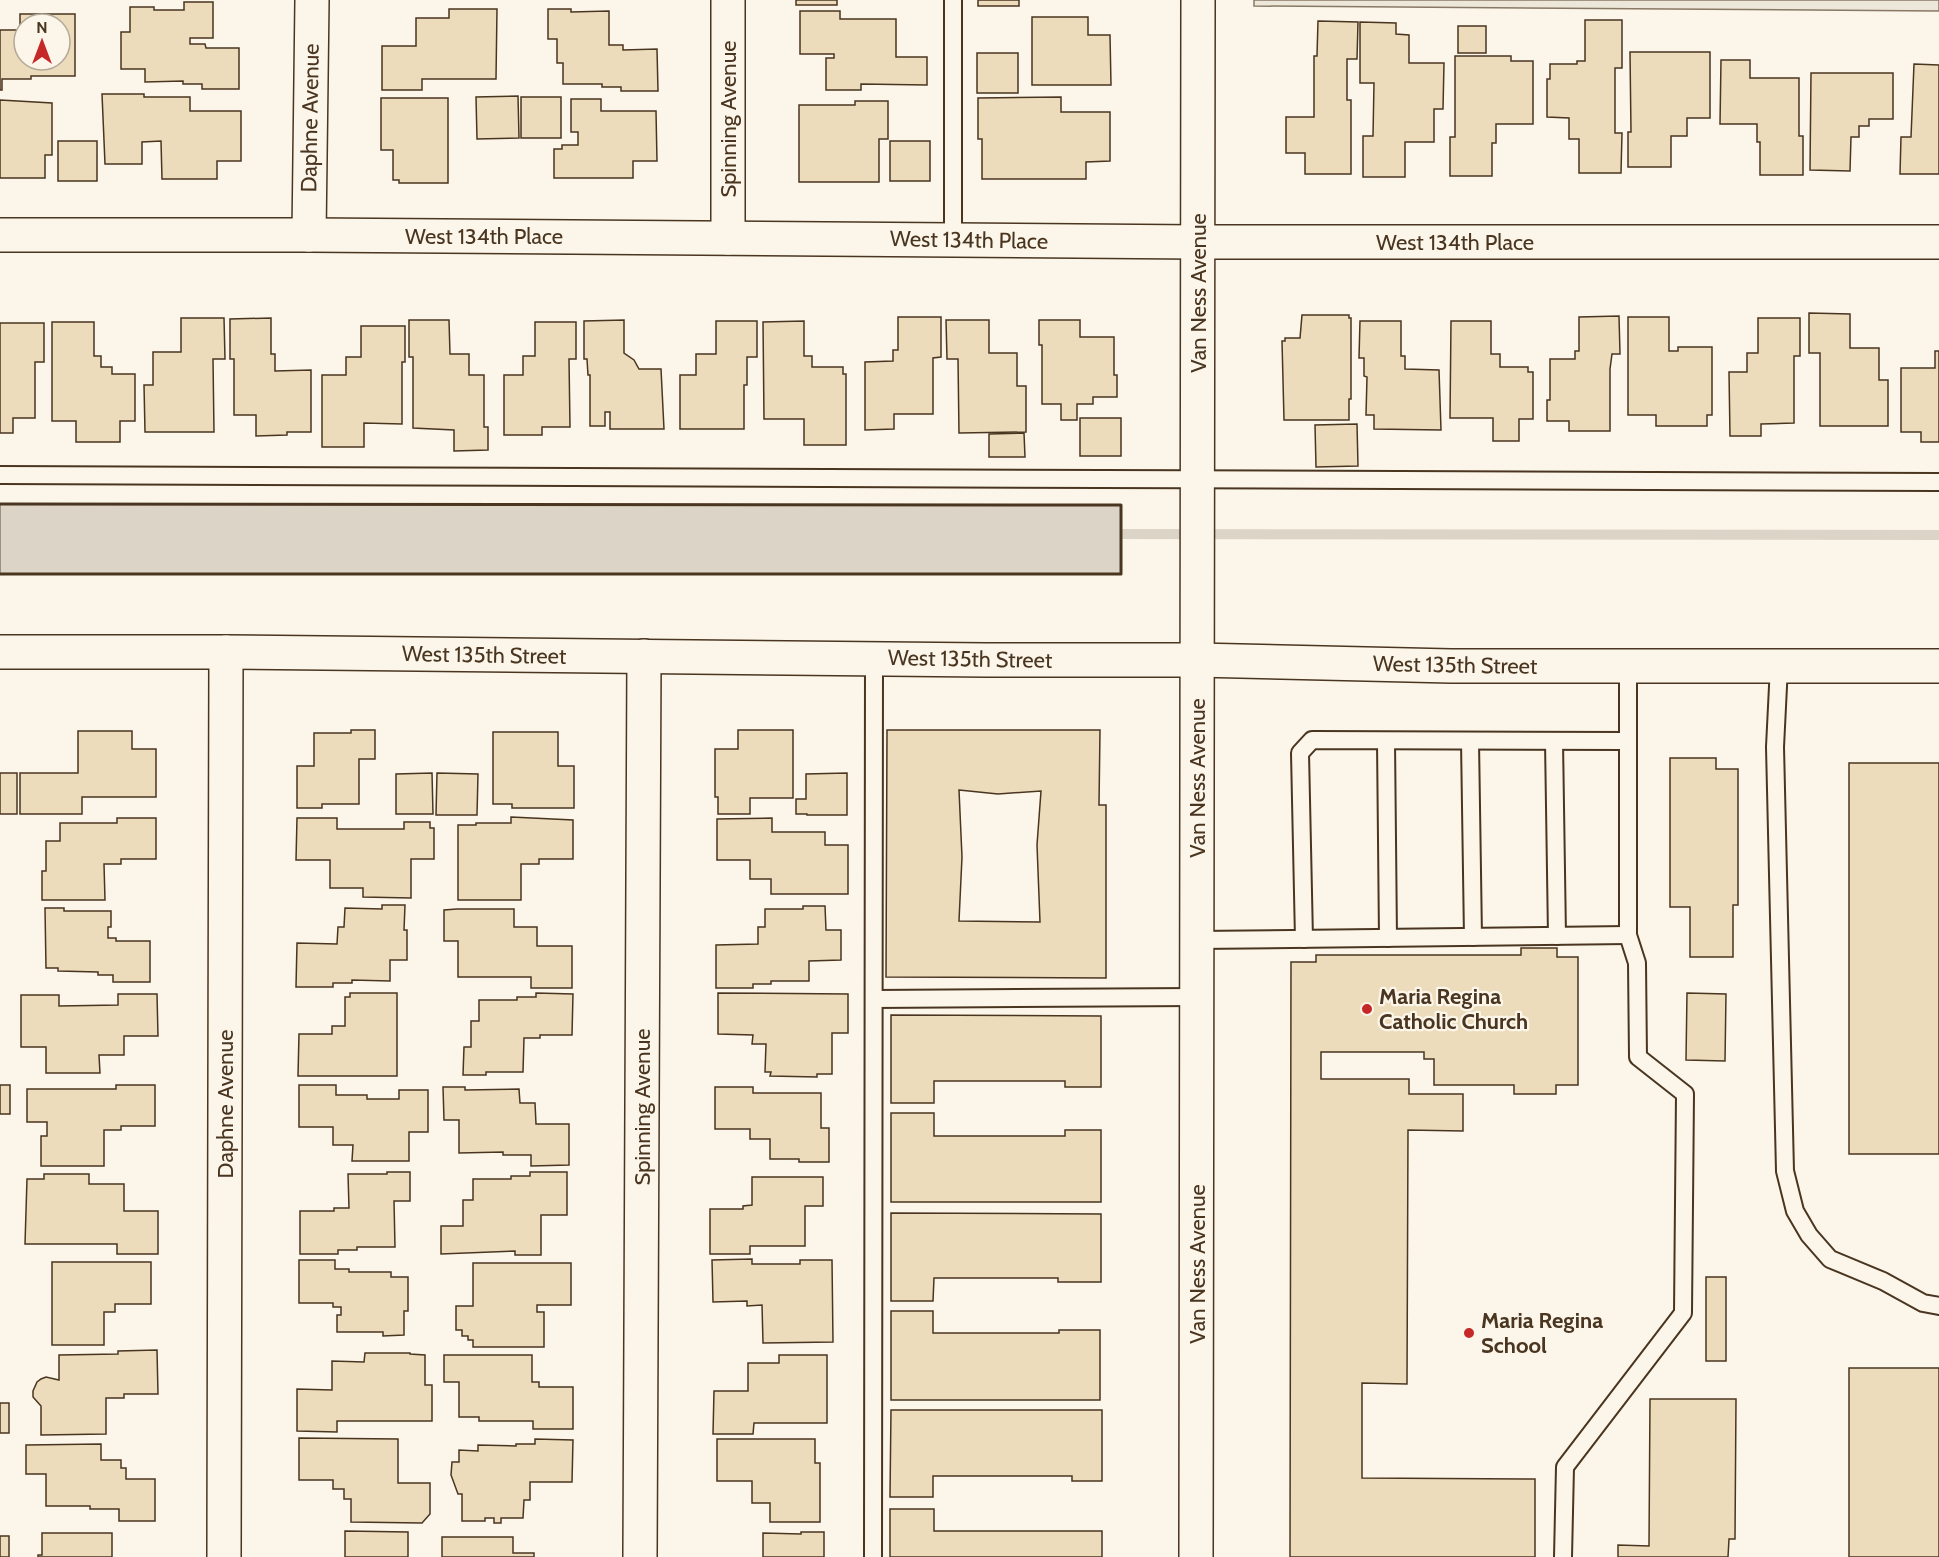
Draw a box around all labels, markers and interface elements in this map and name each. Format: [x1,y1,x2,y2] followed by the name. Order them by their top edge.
[12,12,72,72] north arrow
[36,18,48,37] text: N
[715,41,742,197] street label: Spinning Avenue
[295,43,325,193] street label: Daphne Avenue
[1185,213,1212,373] street label: Van Ness Avenue
[405,223,563,250] street label: West 134th Place
[890,225,1048,255] street label: West 134th Place
[1376,229,1534,256] street label: West 134th Place
[402,640,567,670] street label: West 135th Street
[888,644,1053,674] street label: West 135th Street
[1373,650,1538,680] street label: West 135th Street
[1184,698,1211,858] street label: Van Ness Avenue
[1379,983,1528,1035] place label: Maria Regina Catholic Church
[1360,1002,1374,1016] marker: Maria Regina Catholic Church
[629,1029,656,1185] street label: Spinning Avenue
[212,1030,239,1178] street label: Daphne Avenue
[1184,1184,1211,1344] street label: Van Ness Avenue
[1481,1307,1603,1359] place label: Maria Regina School
[1462,1326,1476,1340] marker: Maria Regina School

